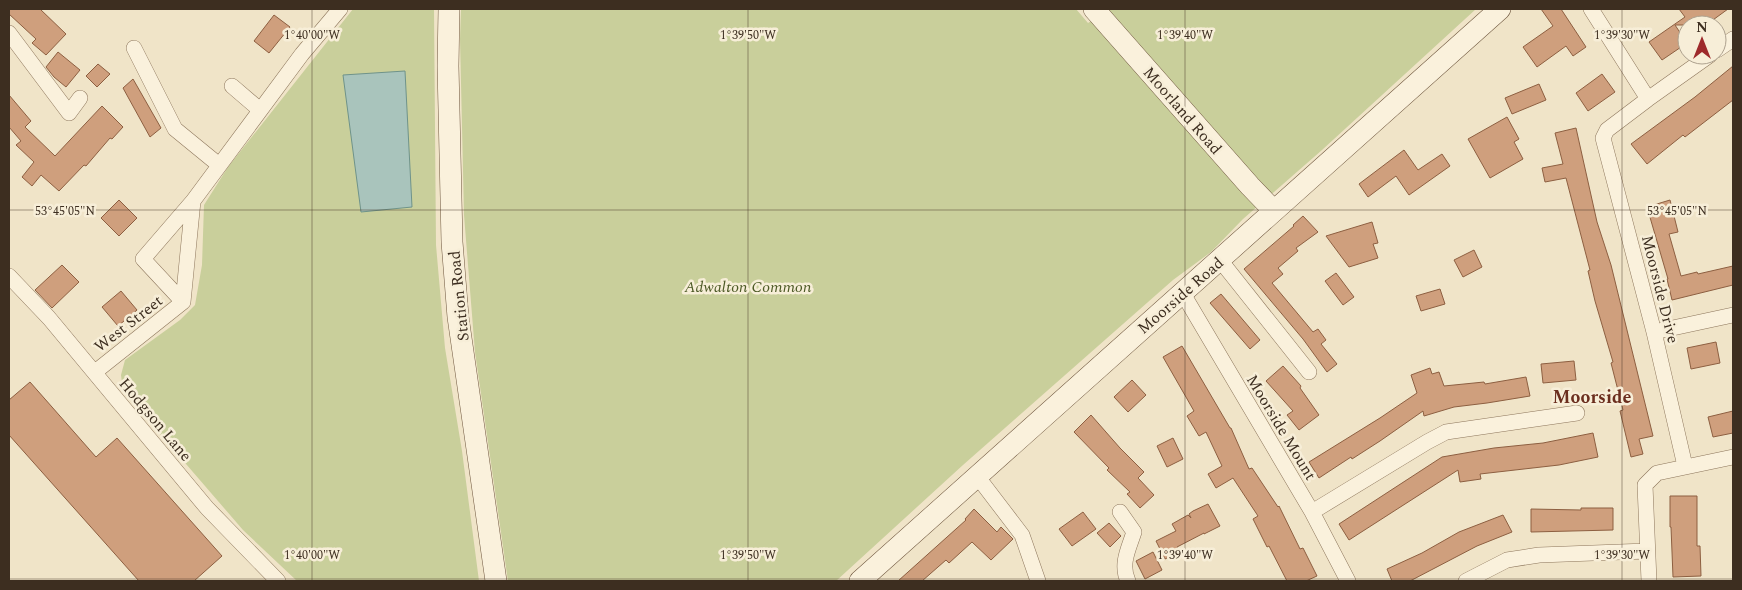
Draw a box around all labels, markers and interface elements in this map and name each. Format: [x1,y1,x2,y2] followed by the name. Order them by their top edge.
[1677,15,1727,65] north arrow
[1696,17,1708,38] text: N
[284,26,340,45] text: 1°40'00"W
[720,26,776,45] text: 1°39'50"W
[1157,26,1213,45] text: 1°39'40"W
[1594,26,1650,45] text: 1°39'30"W
[1137,61,1227,160] street label: Moorland Road
[35,202,95,221] text: 53°45'05"N
[1647,202,1707,221] text: 53°45'05"N
[1635,233,1685,346] street label: Moorside Drive
[442,249,476,342] street label: Station Road
[1132,251,1229,340] street label: Moorside Road
[684,275,812,299] park label: Adwalton Common
[89,289,168,358] street label: West Street
[1240,370,1322,485] street label: Moorside Mount
[113,372,198,467] street label: Hodgson Lane
[1553,384,1631,411] district label: Moorside
[284,546,340,565] text: 1°40'00"W
[720,546,776,565] text: 1°39'50"W
[1157,546,1213,565] text: 1°39'40"W
[1594,546,1650,565] text: 1°39'30"W

